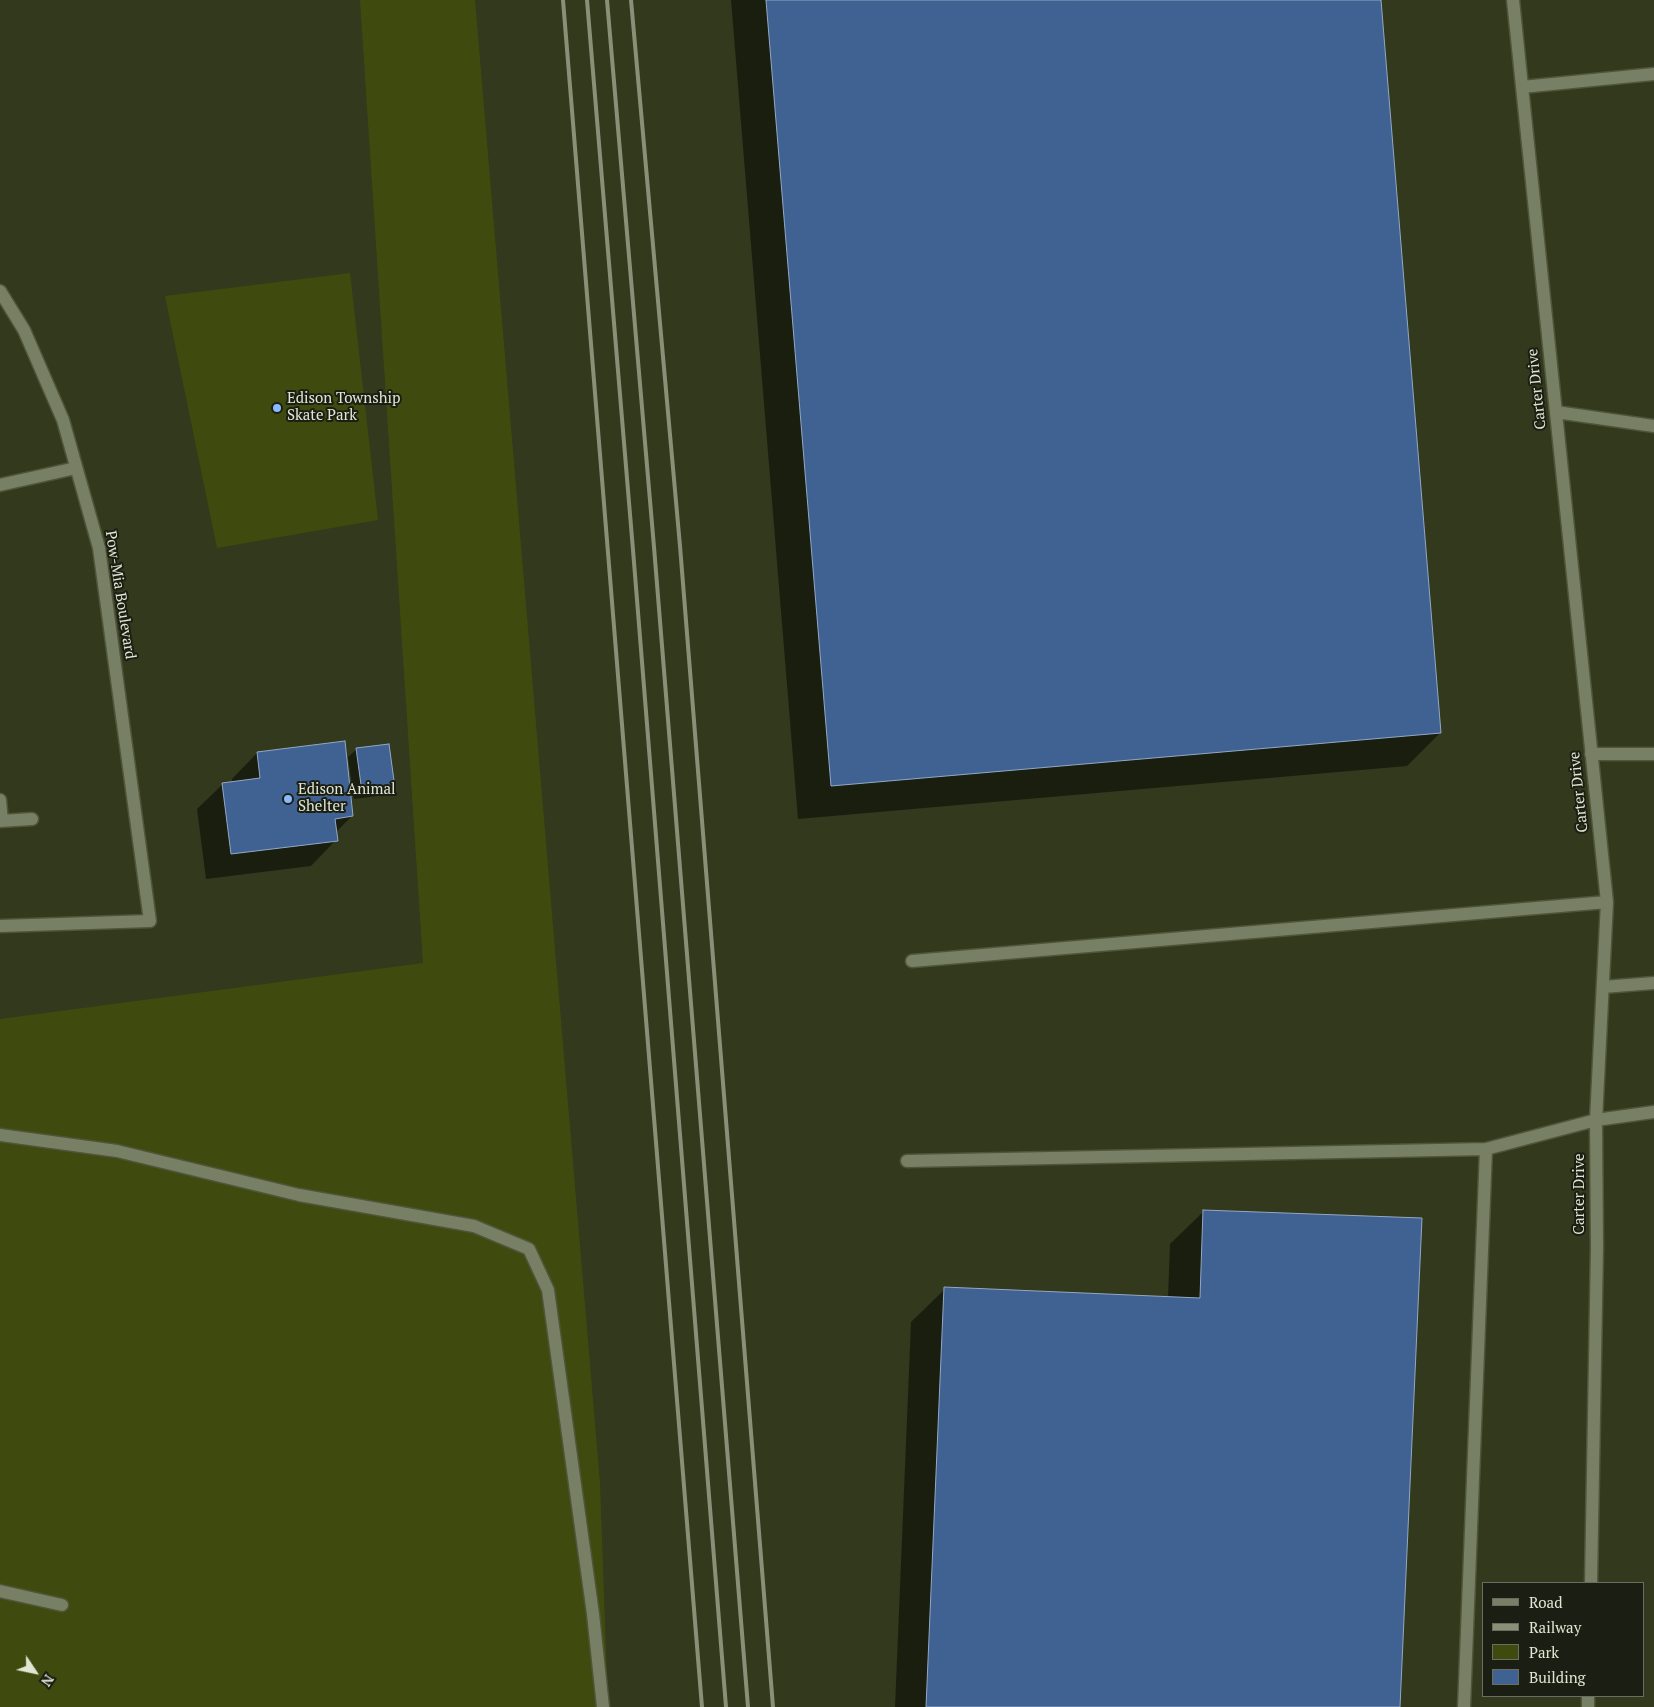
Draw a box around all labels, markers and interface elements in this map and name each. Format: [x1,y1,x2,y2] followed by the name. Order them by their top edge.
[1524,348,1550,430] street label: Carter Drive
[287,390,401,425] place label: Edison Township Skate Park
[271,402,283,414] marker: Edison Township Skate Park
[101,529,139,661] street label: Pow-Mia Boulevard
[1566,751,1592,833] street label: Carter Drive
[298,781,396,816] place label: Edison Animal Shelter
[282,793,294,805] marker: Edison Animal Shelter
[1571,1153,1589,1235] street label: Carter Drive
[1482,1582,1644,1697] legend
[1529,1592,1562,1612] text: Road
[1529,1617,1581,1637] text: Railway
[1529,1642,1559,1662] text: Park
[10,1647,60,1697] north arrow
[1529,1667,1586,1687] text: Building
[37,1671,59,1690] text: N

